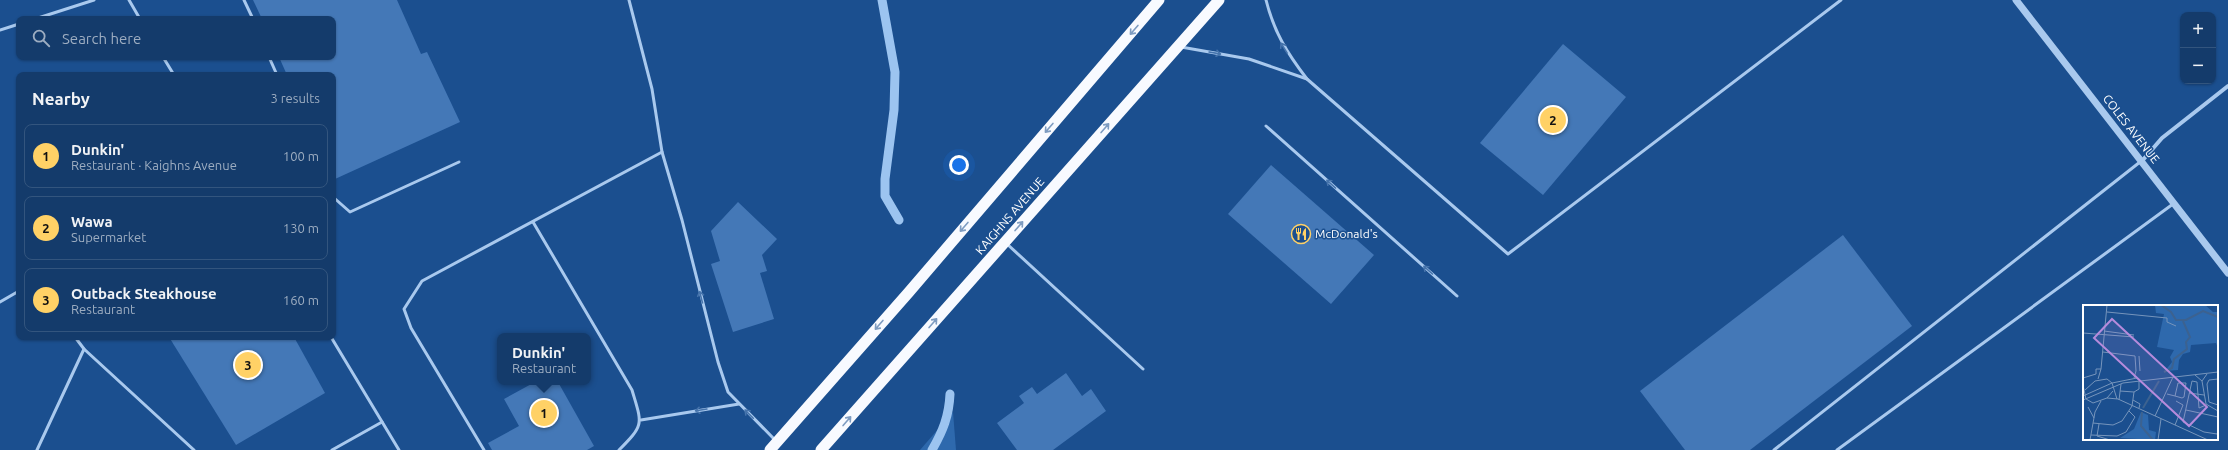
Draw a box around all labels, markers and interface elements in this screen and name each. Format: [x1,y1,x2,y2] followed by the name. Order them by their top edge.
[2180,12,2216,84] map controls
[2180,12,2216,48] button: +
[16,16,336,60] search box
[1129,24,1138,35] one-way arrow
[30,27,52,49] icon: search
[62,30,141,47] text: Search here
[1280,43,1288,54] one-way arrow
[2180,48,2216,84] button: −
[1208,49,1221,57] one-way arrow
[32,89,90,108] text: Nearby
[270,91,320,105] text: 3 results
[2101,92,2162,166] street label: COLES AVENUE
[1540,105,1566,135] pin: 2
[1045,123,1054,133] one-way arrow
[1100,123,1109,133] one-way arrow
[71,141,124,158] text: Dunkin'
[42,149,50,163] text: 1
[283,149,319,163] text: 100 m
[949,155,969,175] your location
[71,158,237,172] text: Restaurant · Kaighns Avenue
[973,174,1047,257] street label: KAIGHNS AVENUE
[1326,180,1336,189] one-way arrow
[71,213,113,230] text: Wawa
[1014,220,1023,231] one-way arrow
[42,221,50,235] text: 2
[283,221,319,235] text: 130 m
[960,222,969,232] one-way arrow
[1290,223,1312,245] restaurant icon: McDonald's
[1315,227,1378,240] place label: McDonald's
[71,230,146,244] text: Supermarket
[1423,266,1433,275] one-way arrow
[71,285,217,302] text: Outback Steakhouse
[697,290,704,303] one-way arrow
[42,293,50,307] text: 3
[283,293,319,307] text: 160 m
[71,302,135,316] text: Restaurant
[2083,305,2218,440] inset map
[928,318,937,328] one-way arrow
[875,320,884,331] one-way arrow
[497,333,591,385] popup
[512,344,565,361] text: Dunkin'
[235,350,261,380] pin: 3
[512,361,576,375] text: Restaurant
[531,398,557,428] pin: 1
[694,406,707,414] one-way arrow
[744,409,754,419] one-way arrow
[842,415,851,426] one-way arrow

